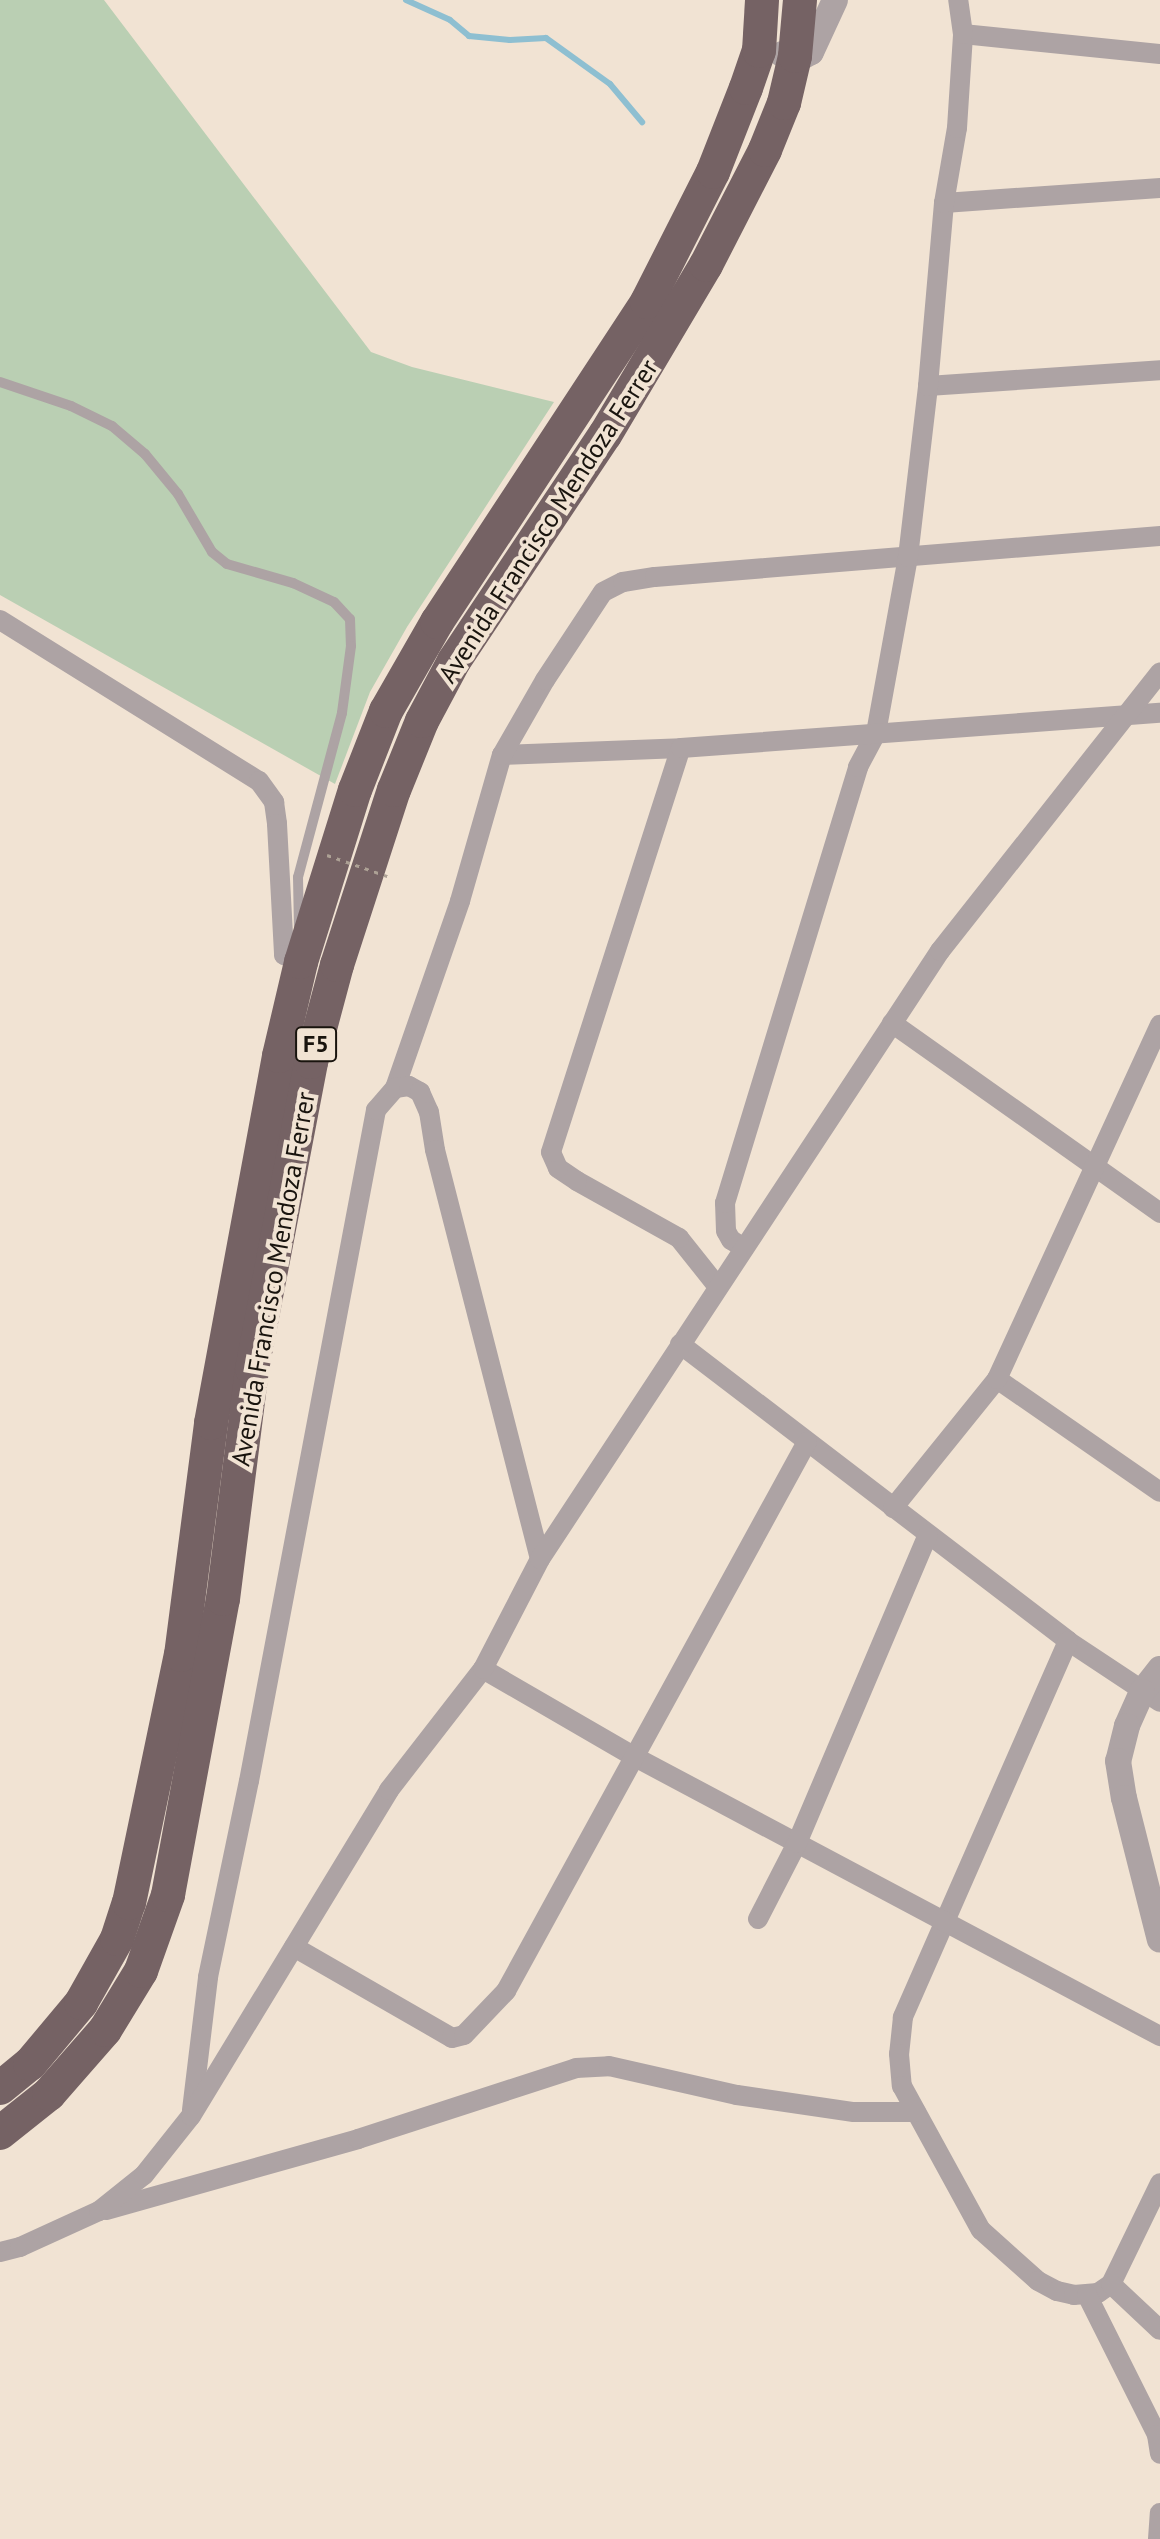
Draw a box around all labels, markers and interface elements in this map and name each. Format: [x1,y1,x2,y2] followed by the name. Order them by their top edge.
[432,354,664,688] street label: Avenida Francisco Mendoza Ferrer
[294,1024,338,1064] road number: F5
[225,1090,321,1468] street label: Avenida Francisco Mendoza Ferrer

